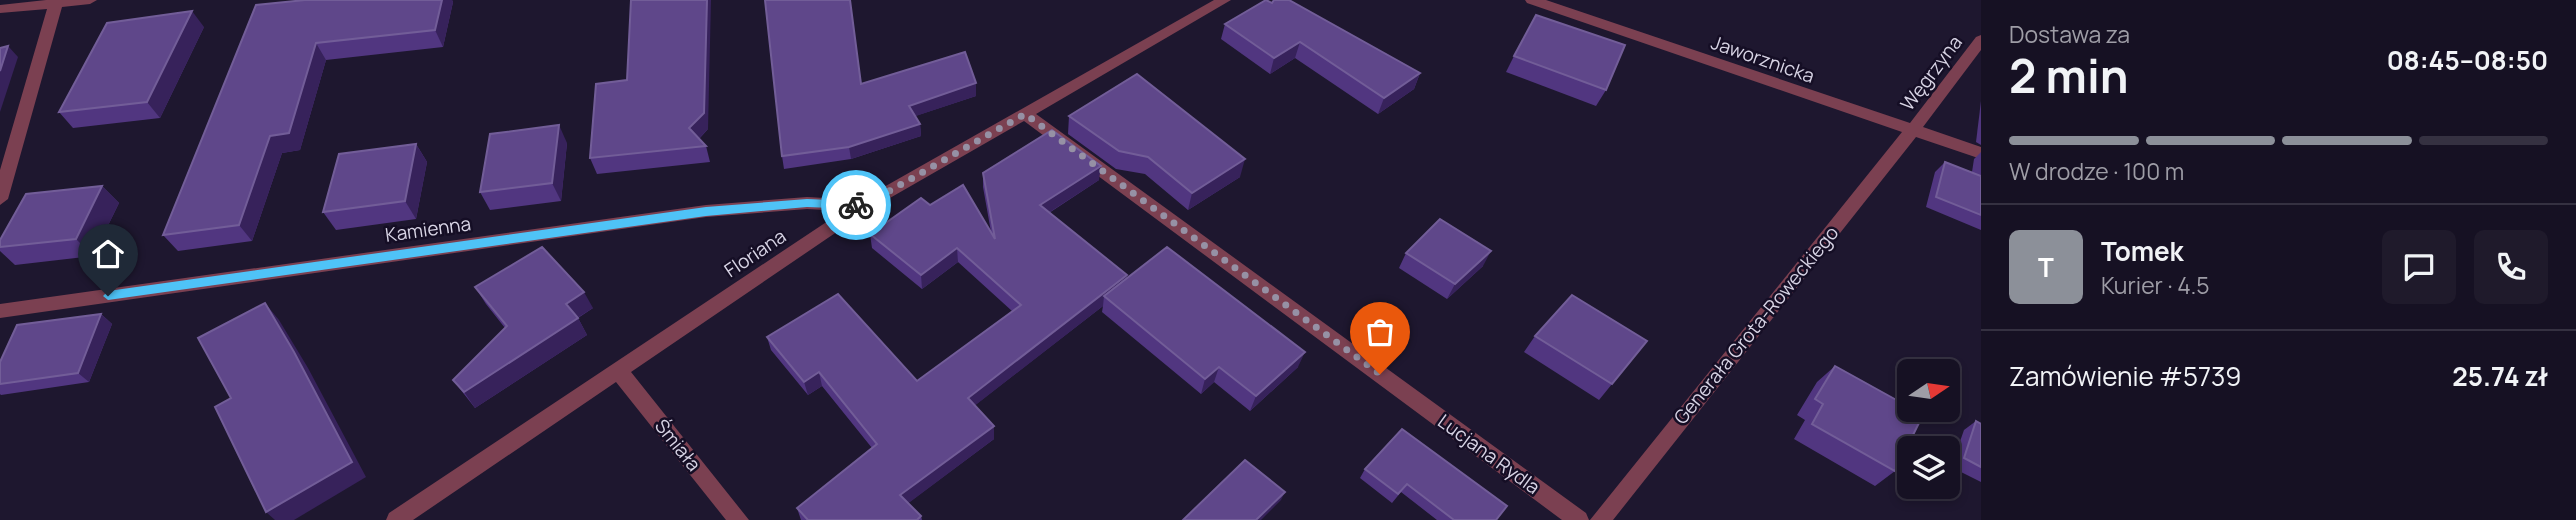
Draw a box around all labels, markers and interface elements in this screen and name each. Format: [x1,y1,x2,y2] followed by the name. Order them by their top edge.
[2009,18,2130,50] text: Dostawa za
[1708,29,1818,89] street label: Jaworznicka
[1894,30,1968,116] street label: Węgrzyna
[2387,42,2548,78] text: 08:45–08:50
[2009,44,2129,107] text: 2 min
[2009,155,2184,187] text: W drodze · 100 m
[821,170,891,240] courier
[837,186,875,224] icon: bike
[383,210,473,248] street label: Kamienna
[1668,220,1844,430] street label: Generała Grota-Roweckiego
[719,223,791,283] street label: Floriana
[78,224,138,296] pin
[2382,230,2456,304] button: chat
[2474,230,2548,304] button: phone
[2101,233,2184,269] text: Tomek
[89,235,127,273] icon: home
[2038,249,2054,285] text: T
[2101,269,2210,301] text: Kurier · 4.5
[1350,302,1410,374] pin
[1361,313,1399,351] icon: bag
[2009,358,2241,394] text: Zamówienie #5739
[2452,358,2548,394] text: 25.74 zł
[1897,359,1960,422] north arrow
[1897,359,1960,499] map controls
[1433,408,1545,500] street label: Lucjana Rydla
[649,413,707,477] street label: Śmiała
[1897,436,1960,499] button: layers

